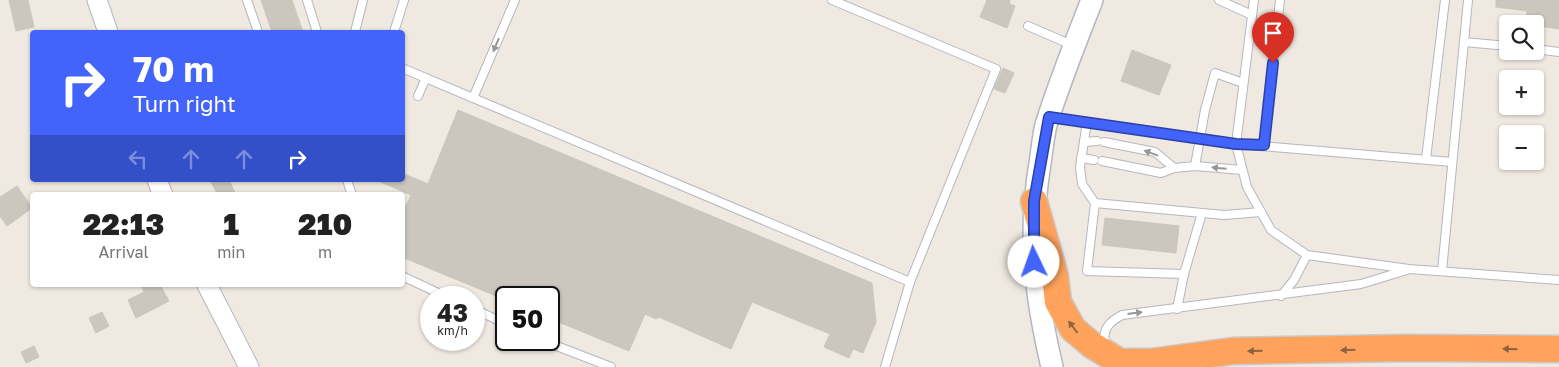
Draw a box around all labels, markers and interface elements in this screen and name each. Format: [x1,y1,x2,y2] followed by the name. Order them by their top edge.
[1252,12,1294,63] pin
[1499,15,1544,170] map controls
[1499,15,1544,60] button: search
[1259,19,1287,47] icon: arrive
[492,38,500,53] one-way arrow
[133,48,214,90] text: 70 m
[50,50,115,115] icon: right
[1499,70,1544,115] button: +
[133,90,236,117] text: Turn right
[1499,125,1544,170] button: −
[124,145,152,173] icon: left
[177,145,205,173] icon: ahead
[230,145,258,173] icon: ahead
[283,145,311,173] icon: right
[1143,149,1158,157] one-way arrow
[1210,164,1226,172] one-way arrow
[83,206,164,242] text: 22:13
[223,206,239,242] text: 1
[298,206,352,242] text: 210
[1007,235,1059,287] position arrow
[98,242,149,262] text: Arrival
[217,242,245,262] text: min
[318,242,332,262] text: m
[495,286,560,351] speed limit sign: 50
[437,297,468,328] text: 43
[1128,309,1144,317] one-way arrow
[1068,320,1078,334] one-way arrow
[437,323,468,338] text: km/h
[1502,345,1518,353] one-way arrow
[1340,346,1356,354] one-way arrow
[1247,347,1263,355] one-way arrow

